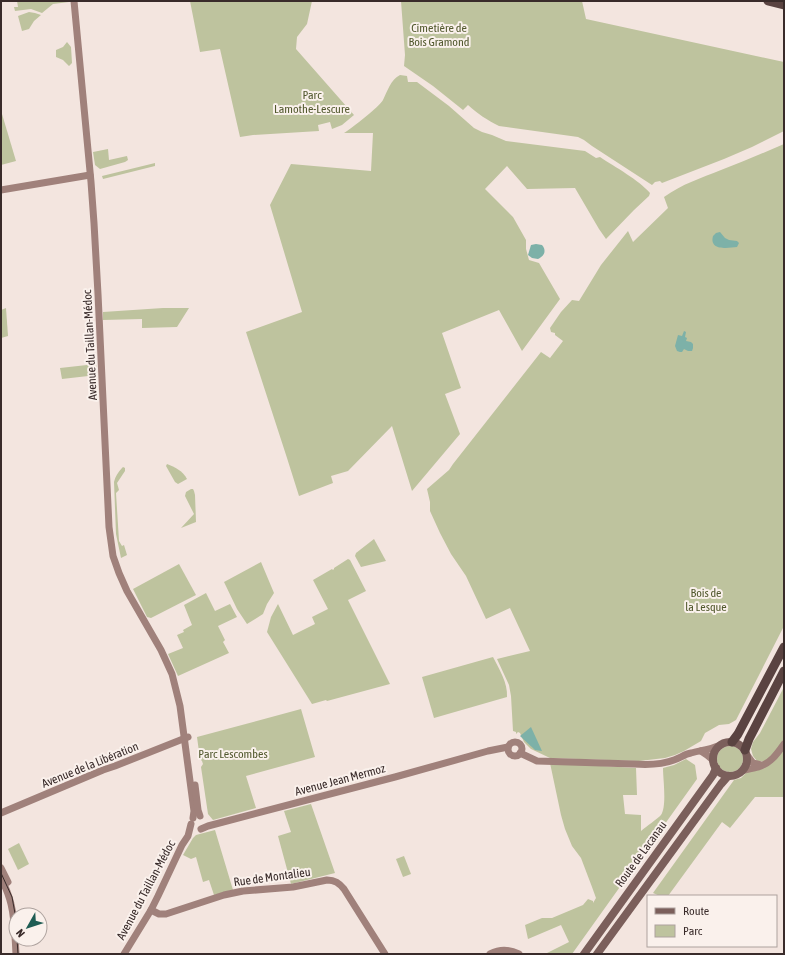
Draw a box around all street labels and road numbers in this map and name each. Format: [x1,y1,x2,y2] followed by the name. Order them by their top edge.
[80,289,100,401] street label: Avenue du Taillan-Médoc
[40,739,140,791] street label: Avenue de la Libération
[293,761,387,799] street label: Avenue Jean Mermoz
[612,818,670,890] street label: Route de Lacanau
[114,837,178,942] street label: Avenue du Taillan-Médoc
[233,865,311,889] street label: Rue de Montalieu

